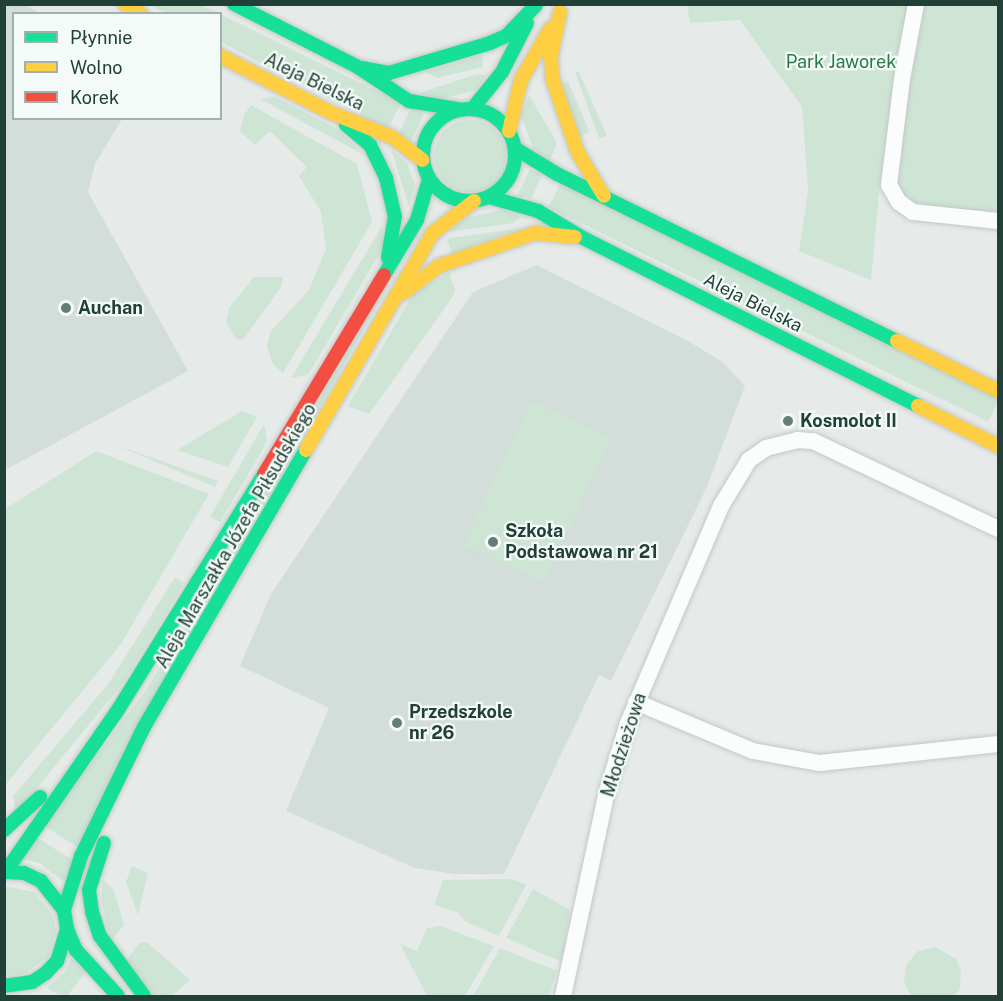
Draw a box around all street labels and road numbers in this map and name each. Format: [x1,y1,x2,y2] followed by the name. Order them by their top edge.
[261,49,367,115] street label: Aleja Bielska
[700,269,806,337] street label: Aleja Bielska
[151,400,321,672] street label: Aleja Marszałka Józefa Piłsudskiego
[597,690,651,800] street label: Młodzieżowa

